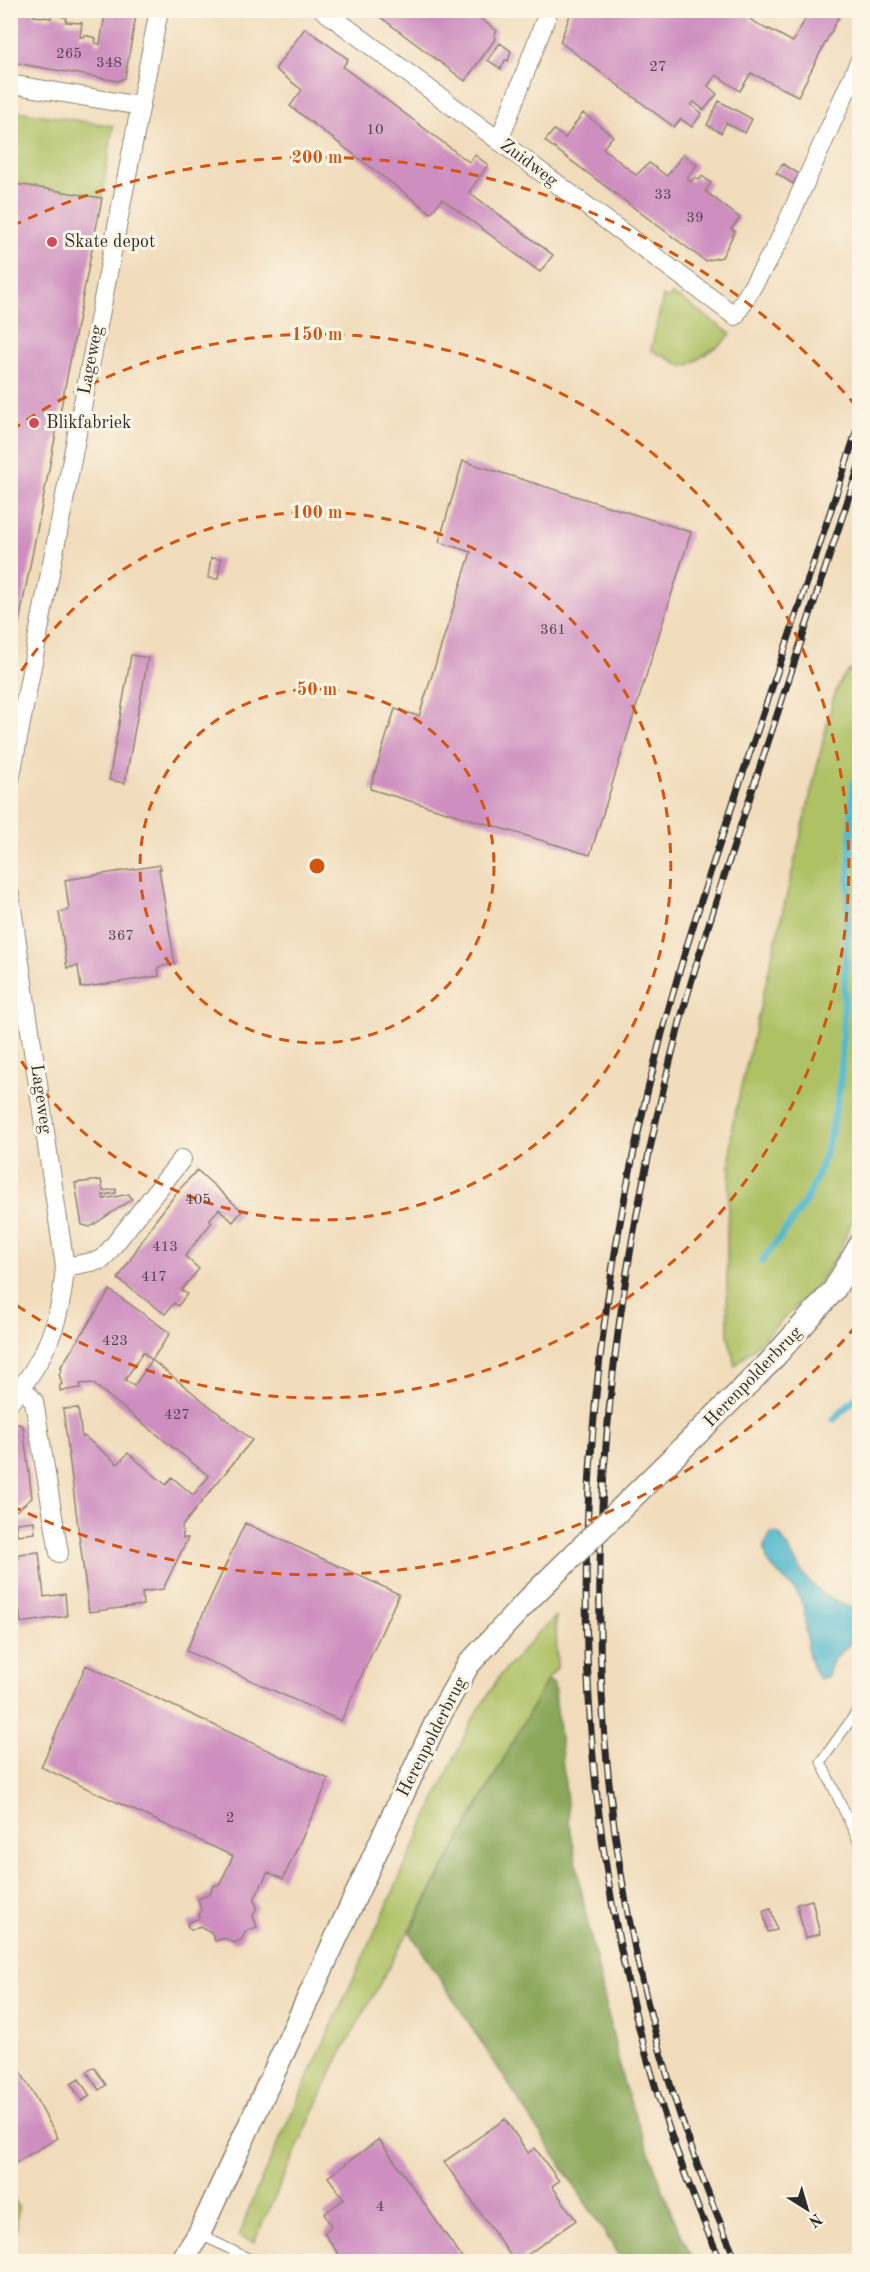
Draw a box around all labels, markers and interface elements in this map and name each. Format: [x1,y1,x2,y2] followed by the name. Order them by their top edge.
[56,47,82,62] house number: 265
[96,56,122,71] house number: 348
[649,60,667,75] house number: 27
[366,123,384,138] house number: 10
[497,136,561,190] street label: Zuidweg
[292,149,342,167] text: 200 m
[654,188,672,203] house number: 33
[686,211,704,226] house number: 39
[64,233,155,251] place label: Skate depot
[45,235,59,249] marker: Skate depot
[75,324,107,396] street label: Lageweg
[292,326,342,344] text: 150 m
[46,414,131,432] place label: Blikfabriek
[27,416,41,430] marker: Blikfabriek
[292,504,342,522] text: 100 m
[540,623,566,638] house number: 361
[297,681,337,699] text: 50 m
[307,856,327,876] centre of rings
[108,929,134,944] house number: 367
[27,1063,55,1135] street label: Lageweg
[185,1193,211,1208] house number: 405
[152,1240,178,1255] house number: 413
[141,1270,167,1285] house number: 417
[701,1323,805,1431] street label: Herenpolderbrug
[102,1334,128,1349] house number: 423
[164,1408,190,1423] house number: 427
[394,1674,470,1800] street label: Herenpolderbrug
[226,1811,234,1826] house number: 2
[777,2179,837,2239] north arrow
[376,2200,384,2215] house number: 4
[805,2209,825,2230] text: N

